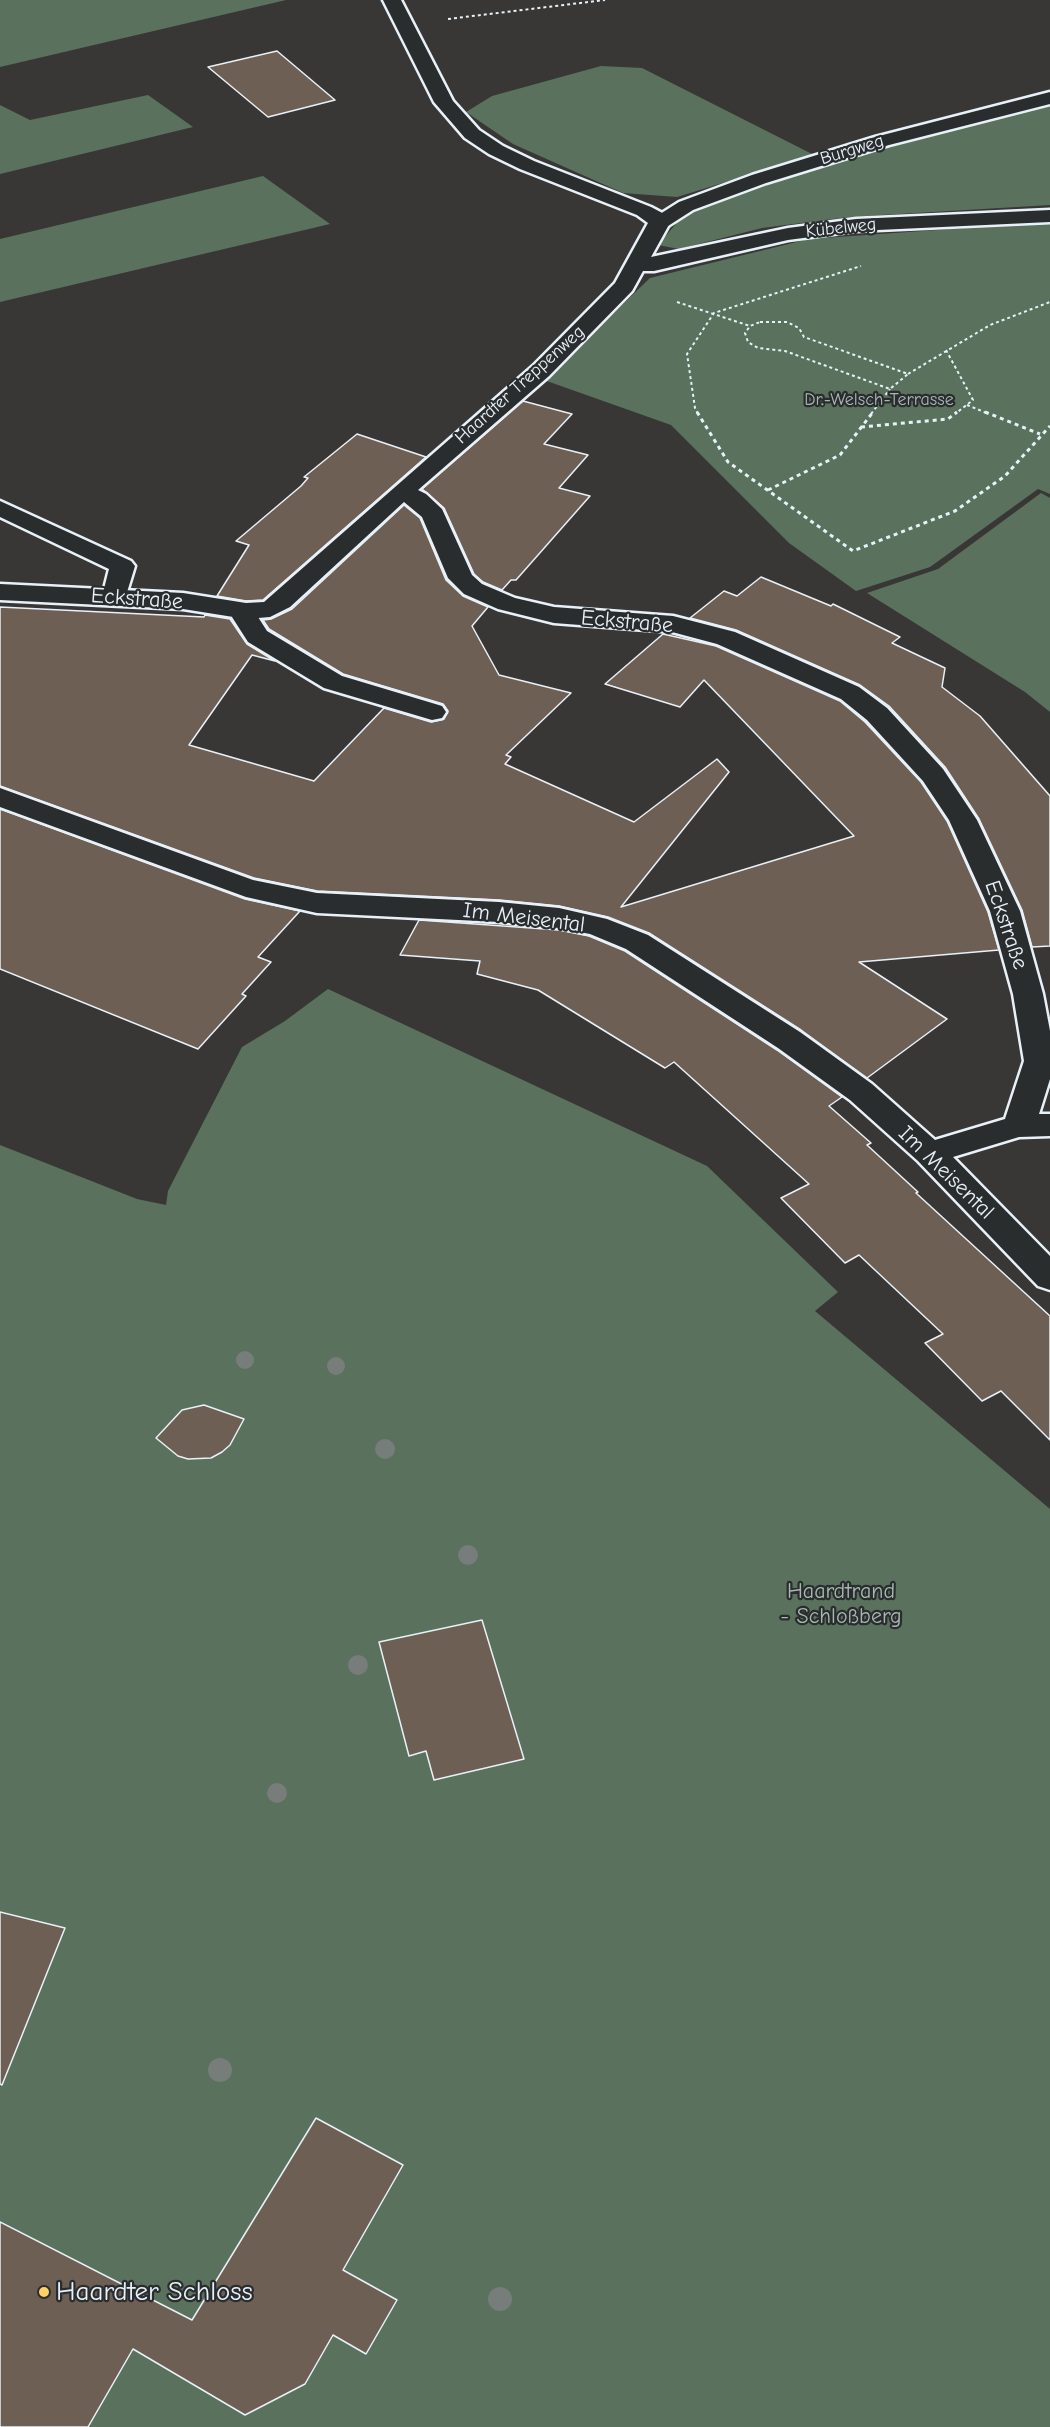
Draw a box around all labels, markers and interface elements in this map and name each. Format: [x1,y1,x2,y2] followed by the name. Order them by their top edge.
[818,130,886,170] street label: Burgweg
[805,214,877,242] street label: Kübelweg
[451,321,589,449] street label: Haardter Treppenweg
[804,389,954,411] park label: Dr.-Welsch-Terrasse
[90,583,184,615] street label: Eckstraße
[580,605,674,639] street label: Eckstraße
[979,877,1033,973] street label: Eckstraße
[461,897,587,939] street label: Im Meisental
[893,1121,999,1225] street label: Im Meisental
[780,1579,902,1630] park label: Haardtrand - Schloßberg
[56,2276,253,2308] place label: Haardter Schloss
[37,2285,51,2299] marker: Haardter Schloss

